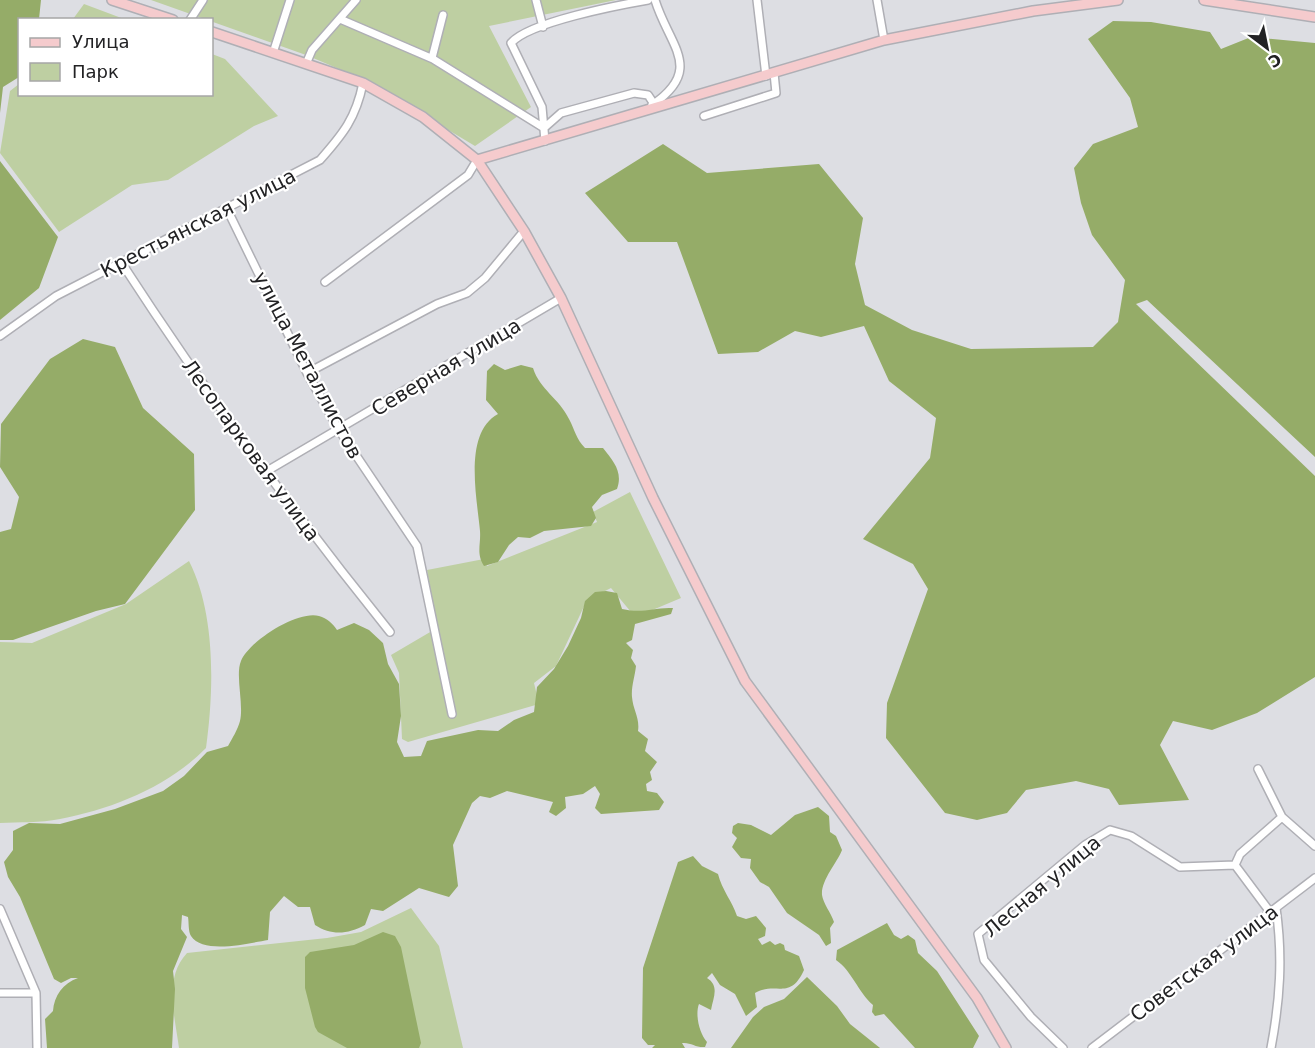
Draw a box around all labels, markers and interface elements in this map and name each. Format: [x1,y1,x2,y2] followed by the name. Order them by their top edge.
[18,18,213,96] legend
[1237,18,1297,78] north arrow
[72,31,129,52] text: Улица
[1265,49,1285,71] text: С
[72,61,119,82] text: Парк
[96,163,300,283] street label: Крестьянская улица
[248,267,368,463] street label: улица Металлистов
[367,313,525,421] street label: Северная улица
[177,354,325,546] street label: Лесопарковая улица
[979,830,1105,942] street label: Лесная улица
[1125,900,1283,1026] street label: Советская улица

